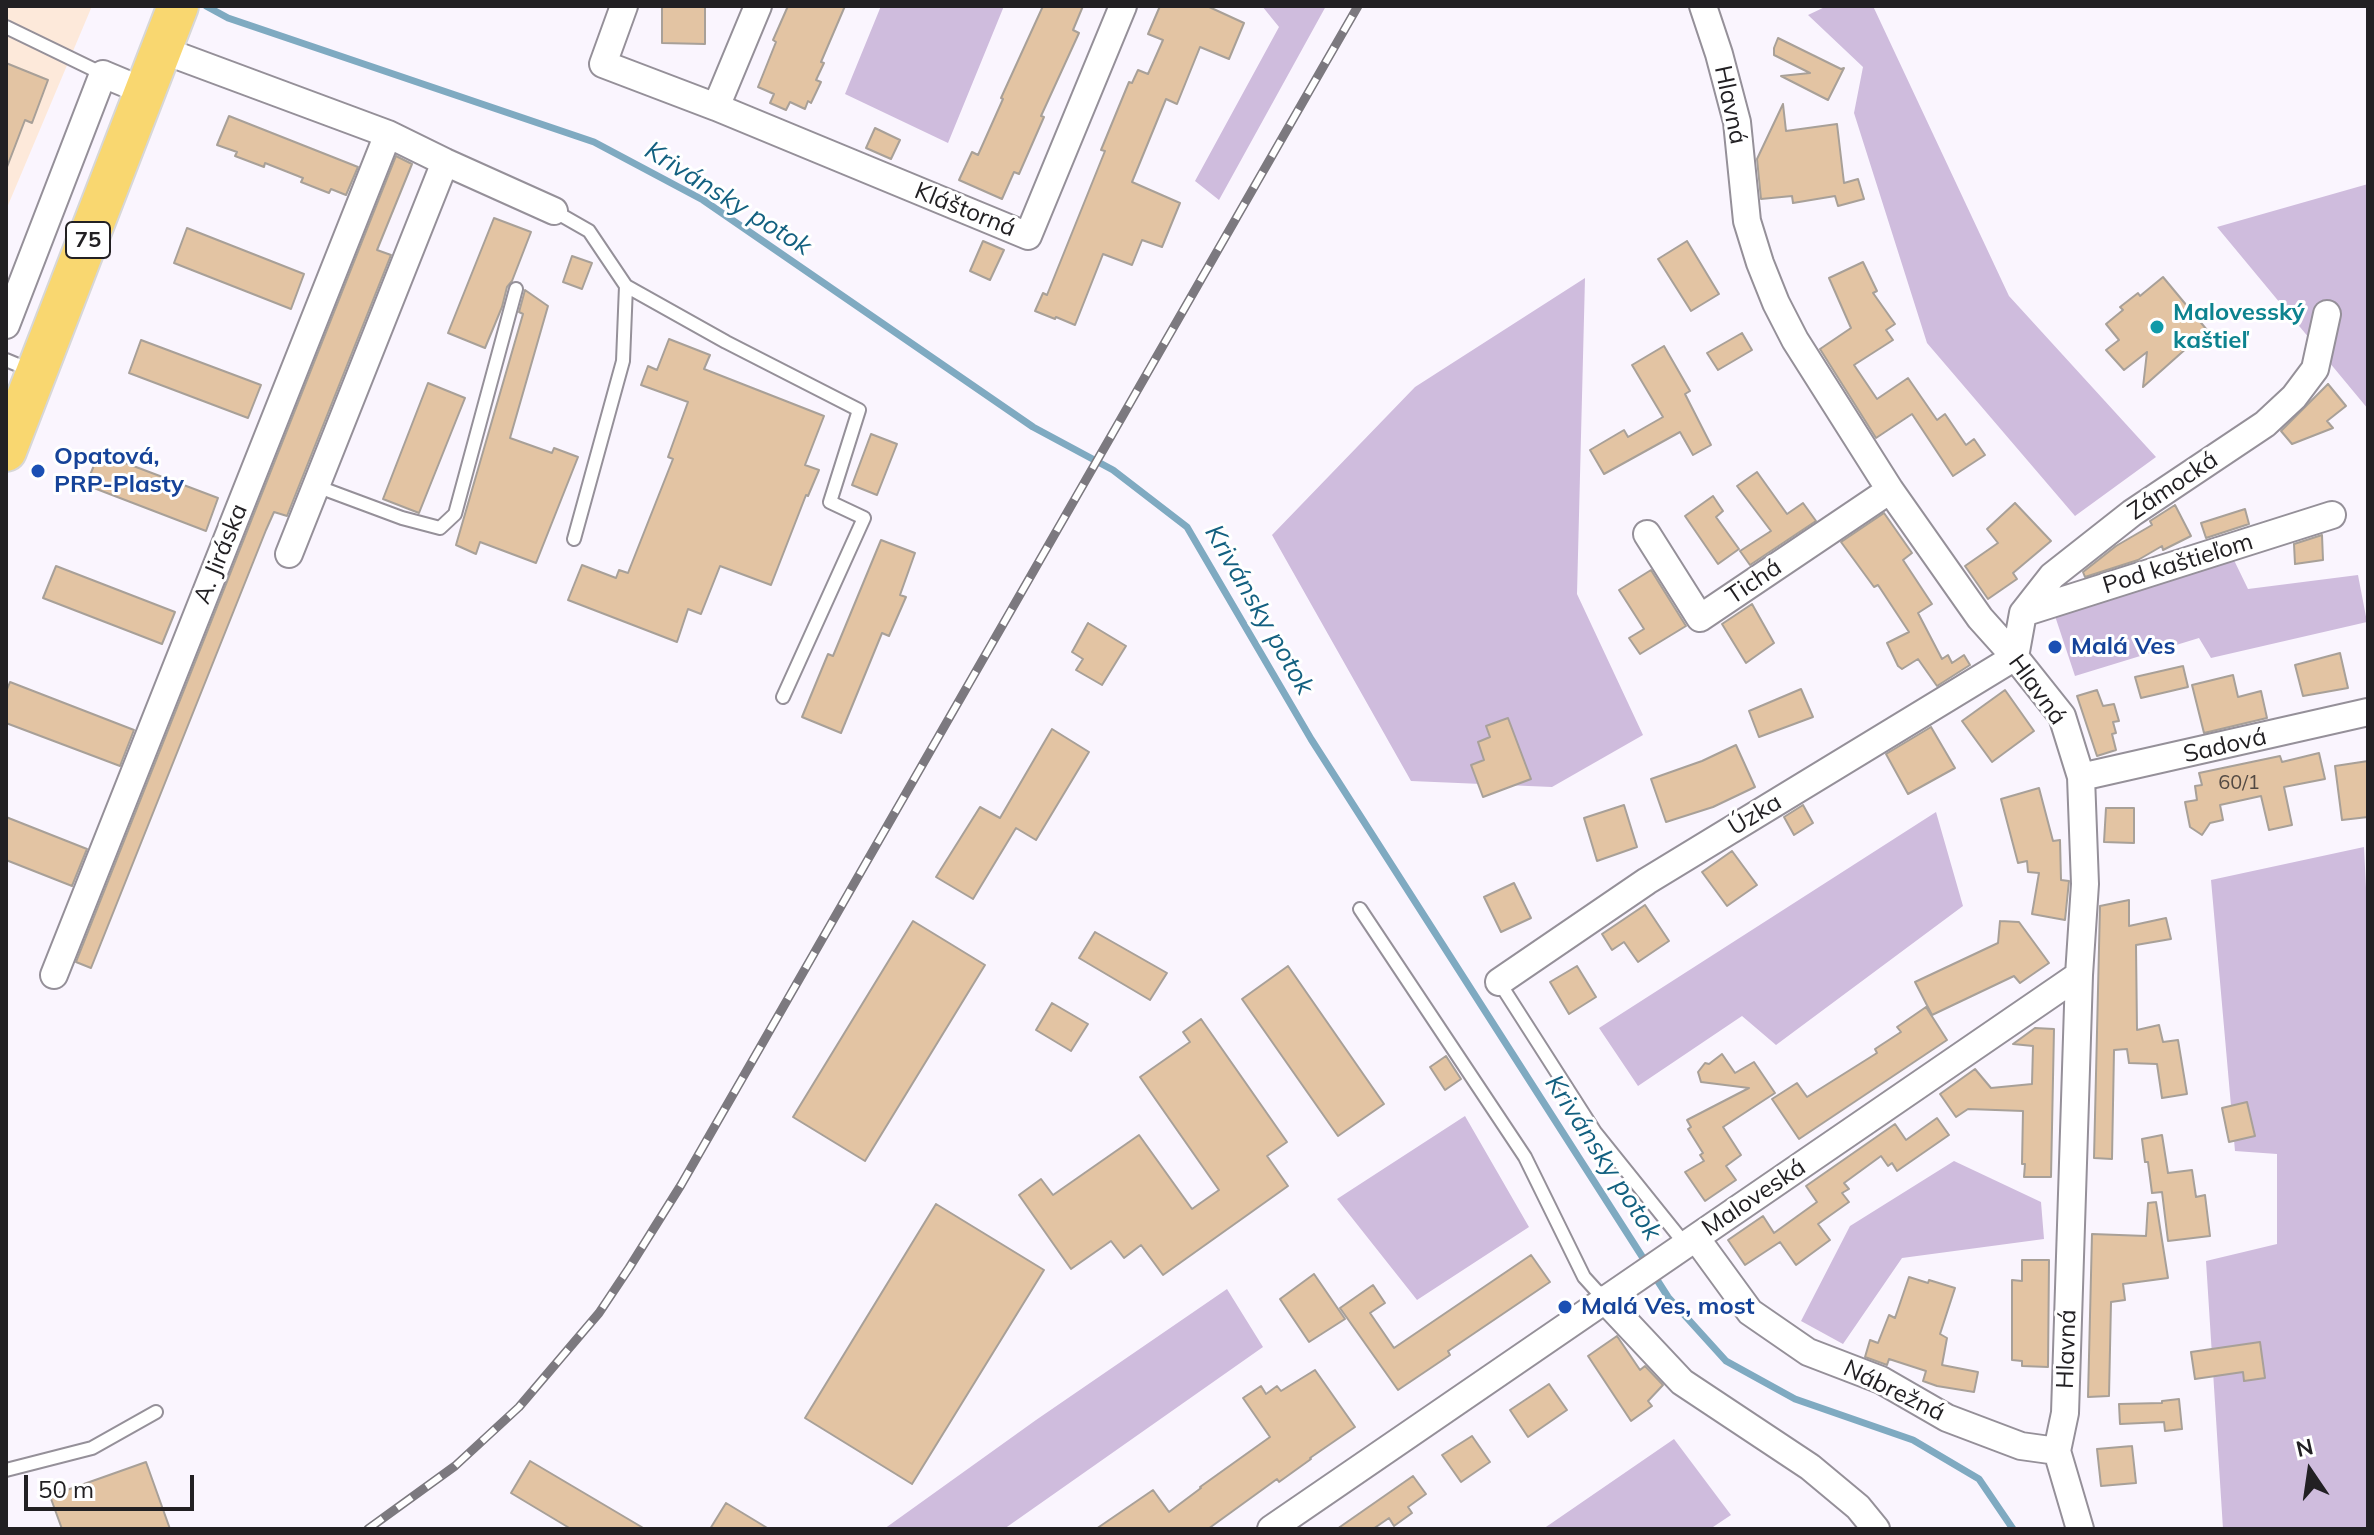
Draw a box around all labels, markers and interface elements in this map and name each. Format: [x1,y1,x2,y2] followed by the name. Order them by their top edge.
[1708,63,1752,147] street label: Hlavná
[639,135,817,263] water label: Krivánsky potok
[910,177,1020,243] street label: Kláštorná
[66,222,110,258] road number: 75
[2173,299,2305,355] place label: Malovesský kaštieľ
[2148,318,2166,336] marker: Malovesský kaštieľ
[54,443,184,499] place label: Opatová, PRP-Plasty
[2123,446,2223,526] street label: Zámocká
[29,462,47,480] marker: Opatová, PRP-Plasty
[188,500,254,608] street label: A. Jiráska
[1198,520,1320,700] water label: Krivánsky potok
[2099,527,2257,601] street label: Pod kaštieľom
[1721,553,1787,611] street label: Tichá
[2071,633,2175,661] place label: Malá Ves
[2046,638,2064,656] marker: Malá Ves
[2002,649,2072,731] street label: Hlavná
[2181,722,2269,770] street label: Sadová
[2218,771,2260,795] house number: 60/1
[1723,788,1787,842] street label: Úzka
[1538,1070,1668,1246] water label: Krivánsky potok
[1697,1153,1811,1243] street label: Maloveská
[1581,1293,1755,1321] place label: Malá Ves, most
[1556,1298,1574,1316] marker: Malá Ves, most
[2051,1309,2083,1389] street label: Hlavná
[1839,1354,1949,1428] street label: Nábrežná
[2270,1431,2350,1511] north arrow
[2293,1432,2316,1463] text: N
[28,1459,198,1509] scale bar
[38,1474,94,1504] text: 50 m

